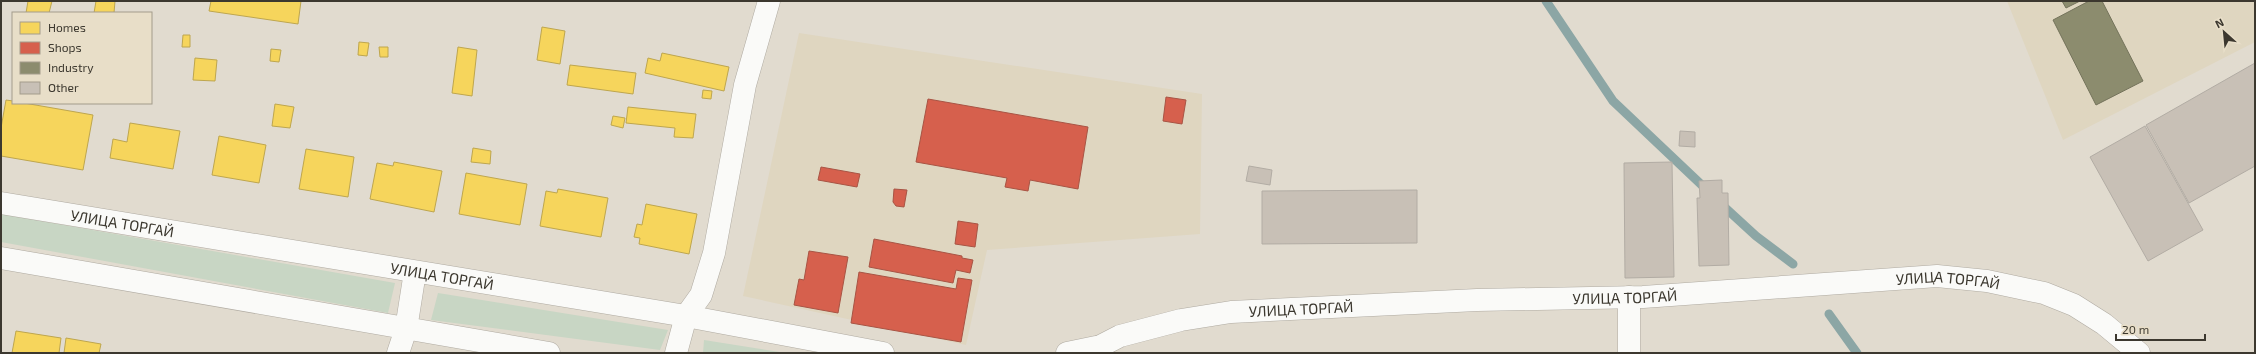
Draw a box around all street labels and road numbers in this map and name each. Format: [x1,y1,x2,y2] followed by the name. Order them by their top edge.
[69,206,175,240] street label: УЛИЦА ТОРГАЙ
[389,258,495,293] street label: УЛИЦА ТОРГАЙ
[1895,267,2002,293] street label: УЛИЦА ТОРГАЙ
[1572,286,1678,307] street label: УЛИЦА ТОРГАЙ
[1248,297,1354,320] street label: УЛИЦА ТОРГАЙ

